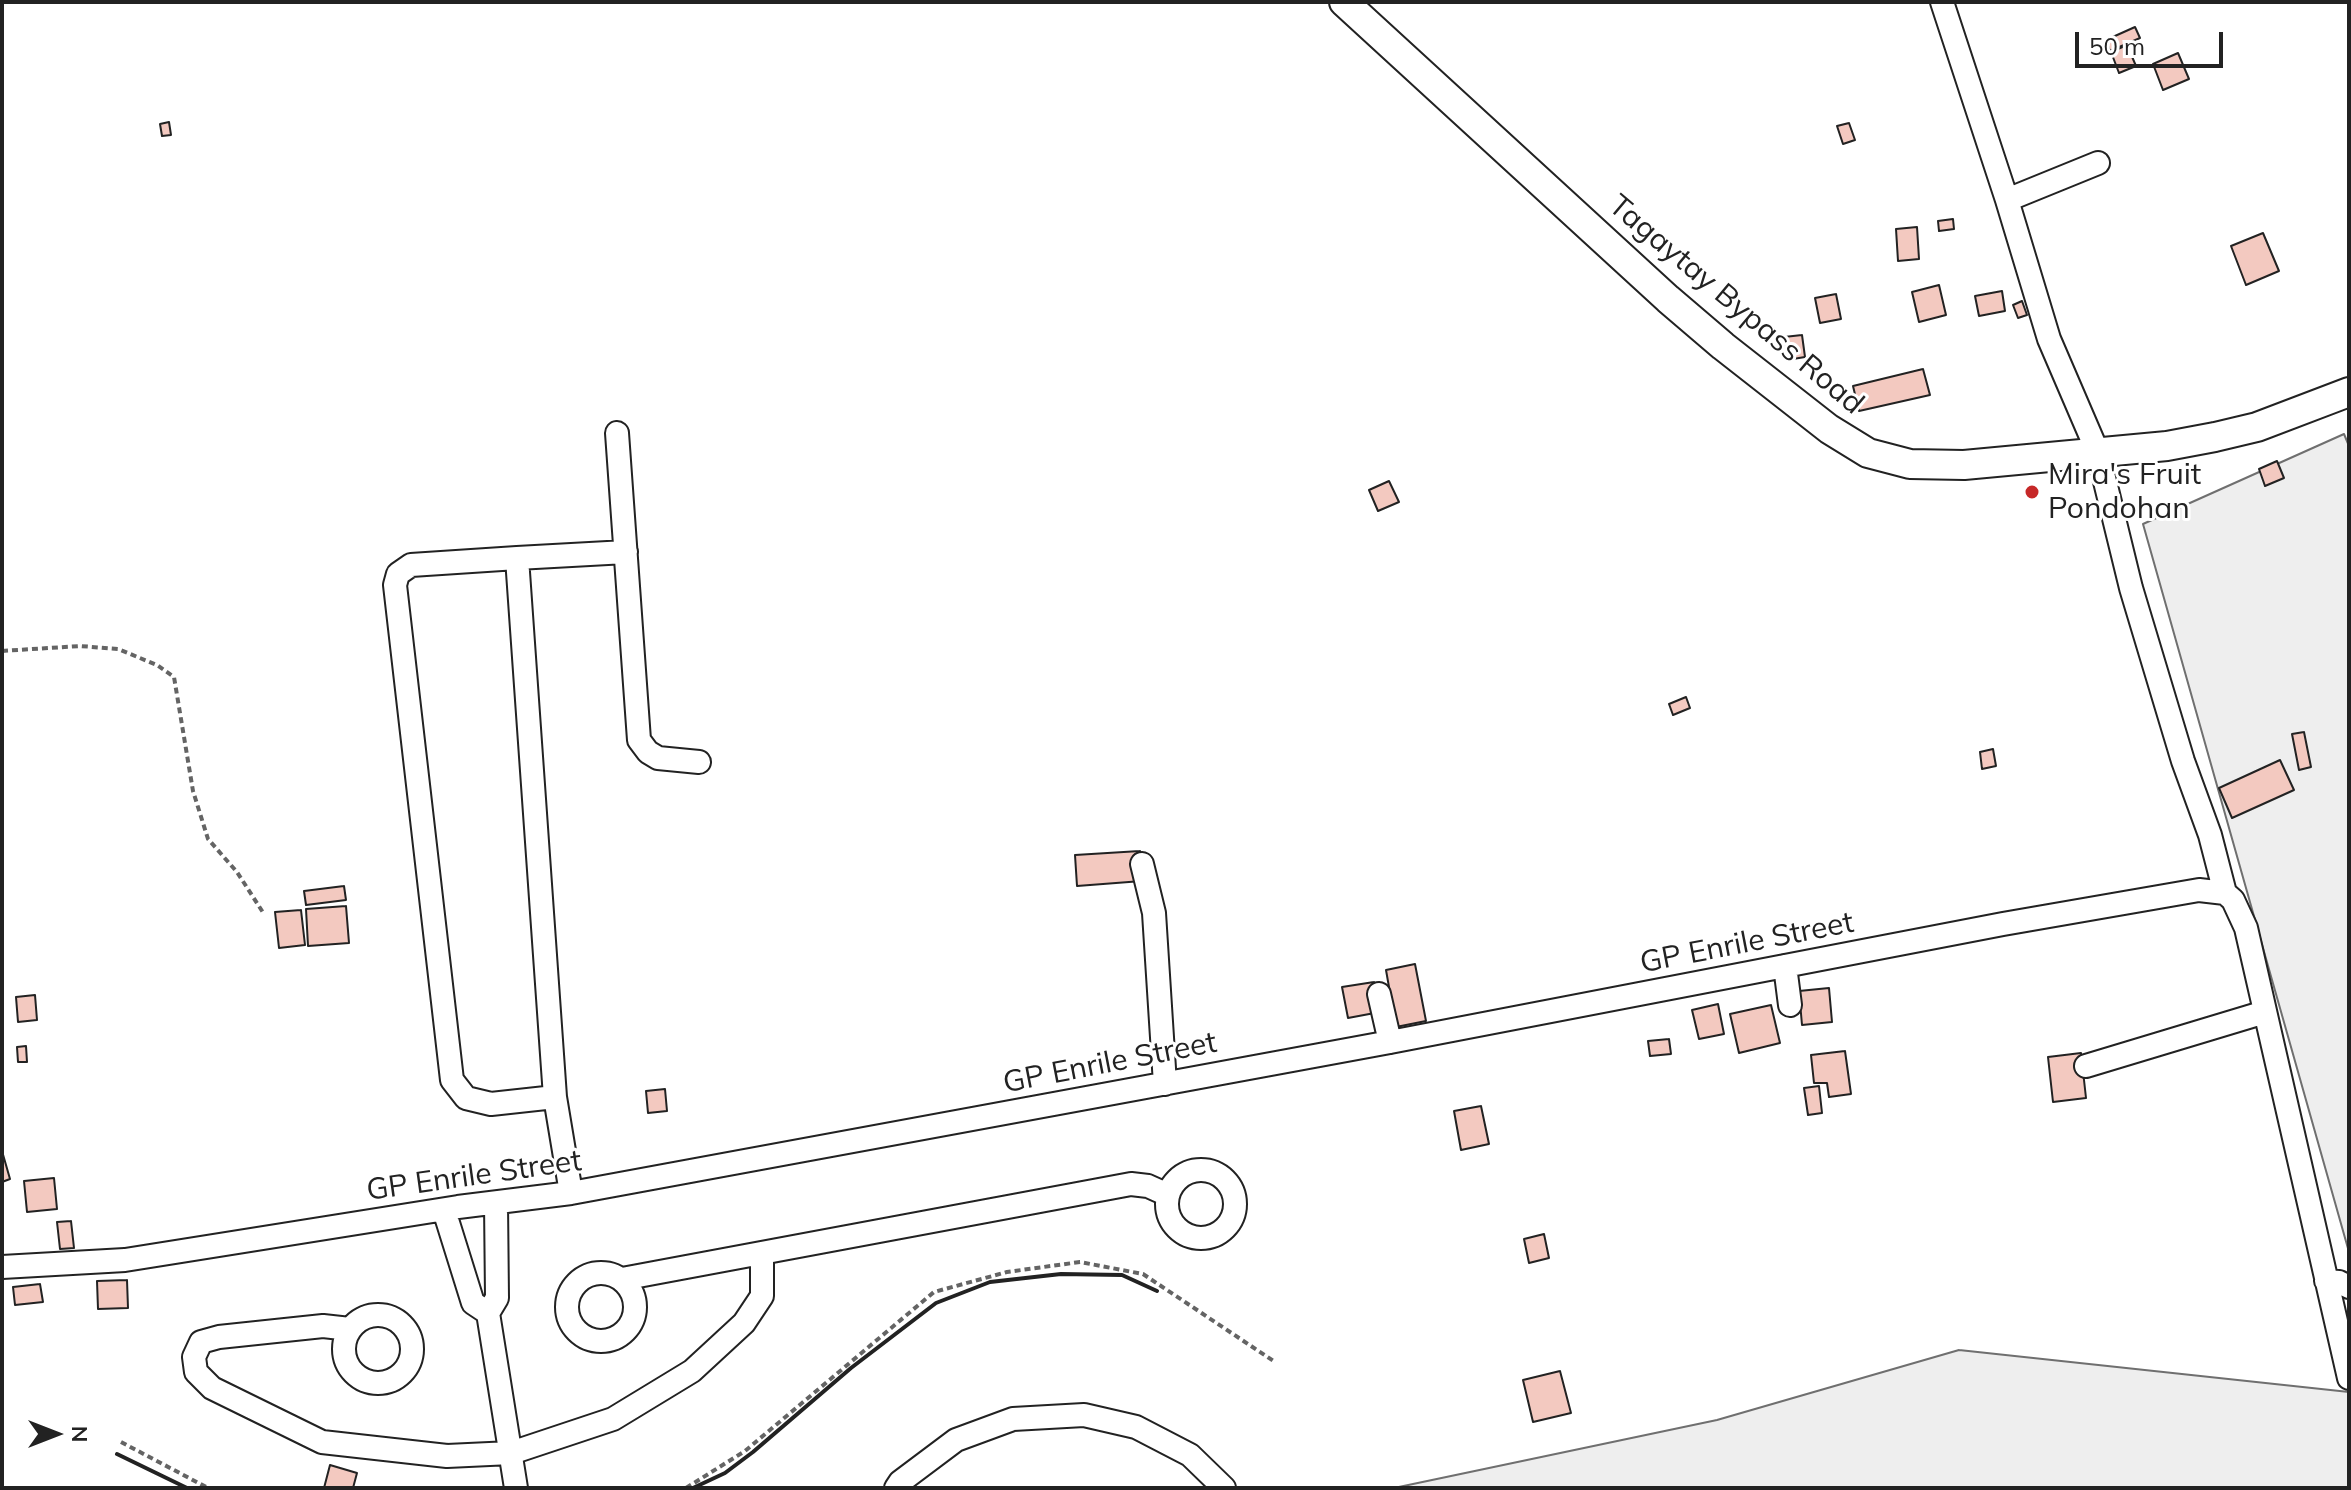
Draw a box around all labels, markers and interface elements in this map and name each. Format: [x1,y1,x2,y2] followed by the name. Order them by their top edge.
[2079,16,2227,66] scale bar
[2089,31,2145,61] text: 50 m
[1601,188,1871,422] street label: Tagaytay Bypass Road
[2048,457,2201,528] place label: Mira's Fruit Pondohan
[2023,483,2041,501] marker: Mira's Fruit Pondohan
[1637,905,1857,981] street label: GP Enrile Street
[1000,1025,1220,1101] street label: GP Enrile Street
[364,1143,584,1209] street label: GP Enrile Street
[16,1394,96,1474] north arrow
[66,1426,94,1442] text: N

